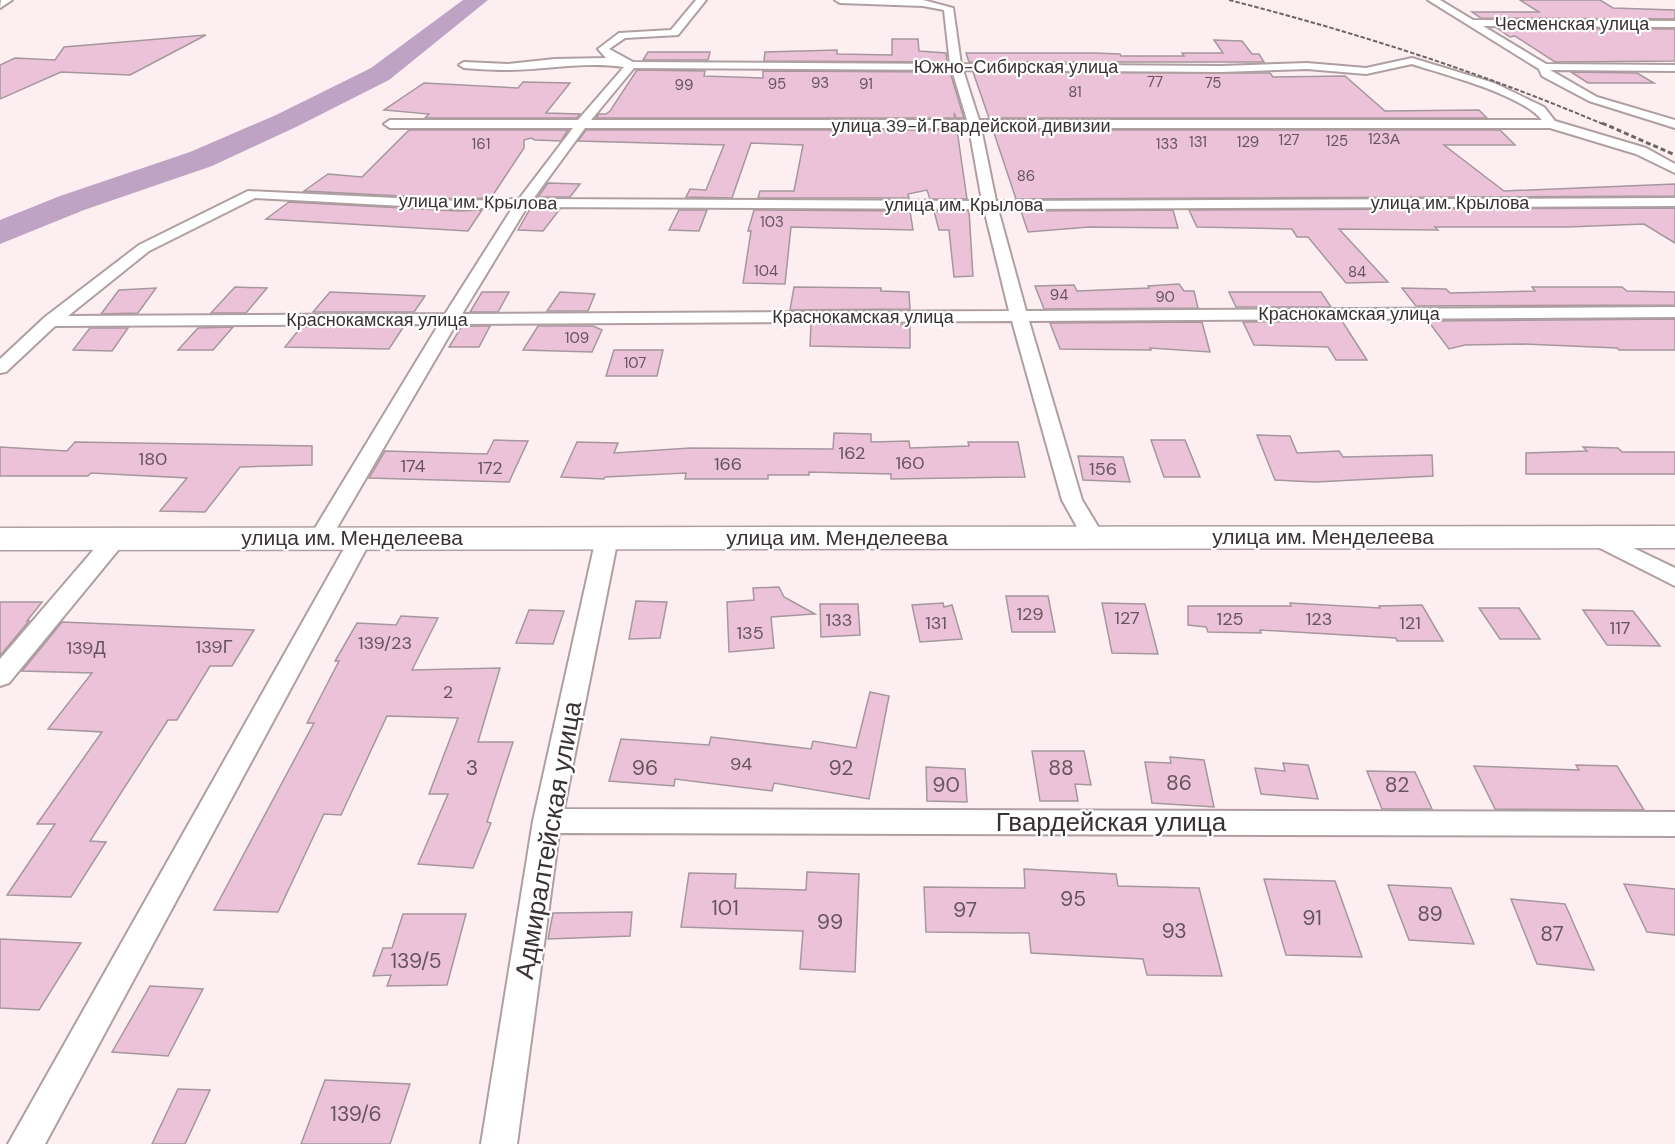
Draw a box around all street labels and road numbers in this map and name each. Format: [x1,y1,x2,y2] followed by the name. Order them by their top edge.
[1495,12,1650,36] street label: Чесменская улица
[914,55,1119,79] street label: Южно-Сибирская улица
[831,114,1111,138] street label: улица 39-й Гвардейской дивизии
[399,189,558,215] street label: улица им. Крылова
[1371,191,1530,215] street label: улица им. Крылова
[885,193,1044,217] street label: улица им. Крылова
[1258,302,1441,326] street label: Краснокамская улица
[772,305,955,329] street label: Краснокамская улица
[286,308,469,332] street label: Краснокамская улица
[1212,523,1434,551] street label: улица им. Менделеева
[241,524,463,552] street label: улица им. Менделеева
[726,524,948,552] street label: улица им. Менделеева
[507,698,589,982] street label: Адмиралтейская улица
[996,805,1227,839] street label: Гвардейская улица

